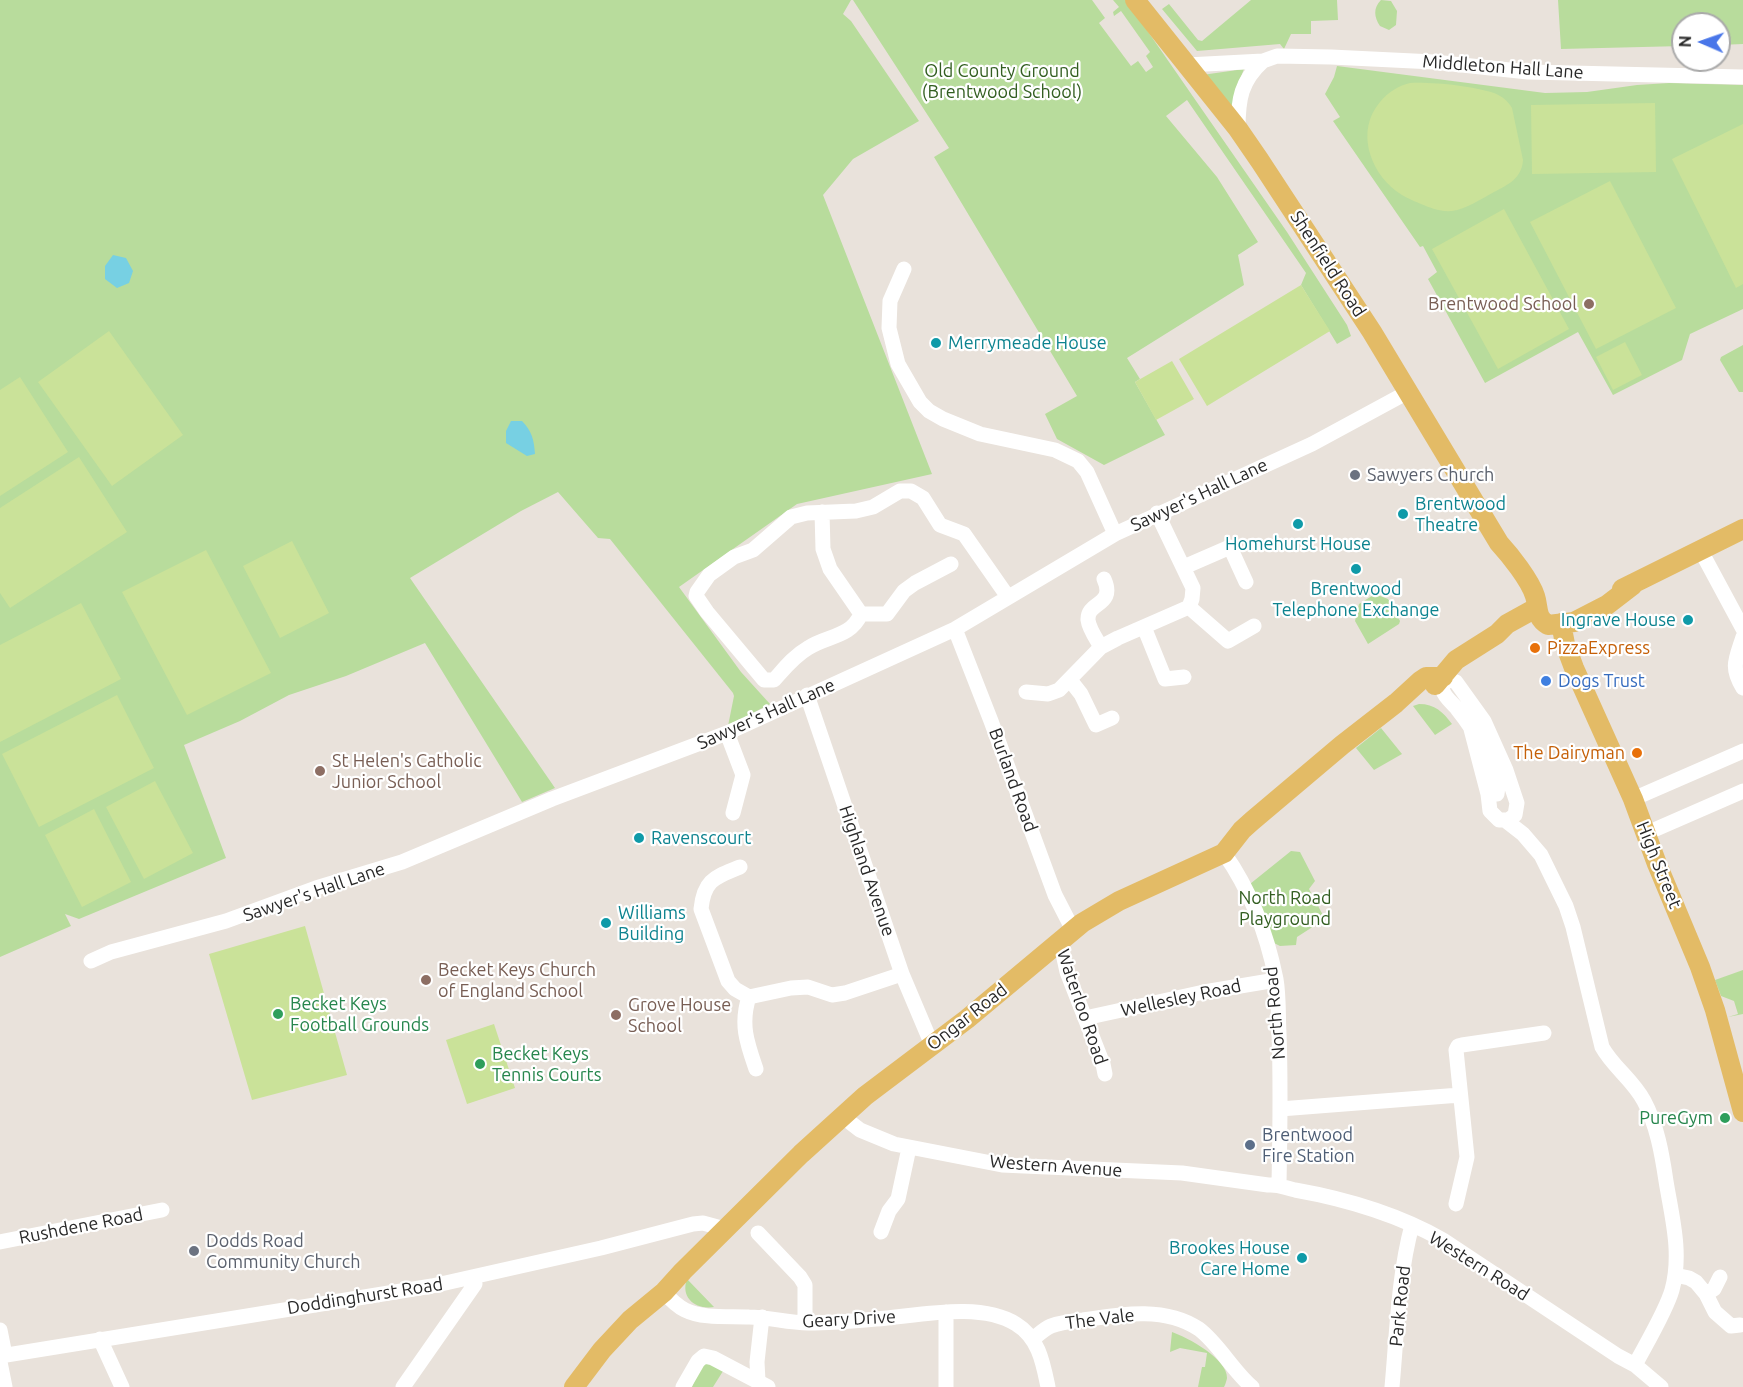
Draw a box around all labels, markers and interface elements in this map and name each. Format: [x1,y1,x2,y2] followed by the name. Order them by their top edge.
[1671,12,1731,72] north arrow
[1676,35,1694,48] text: N
[1422,51,1584,83] street label: Middleton Hall Lane
[922,60,1082,103] park label: Old County Ground (Brentwood School)
[1286,207,1370,321] street label: Shenfield Road
[1428,293,1577,315] place label: Brentwood School
[1582,297,1596,311] marker: Brentwood School
[948,332,1107,354] place label: Merrymeade House
[929,336,943,350] marker: Merrymeade House
[1127,454,1271,536] street label: Sawyer's Hall Lane
[1367,464,1494,486] place label: Sawyers Church
[1348,468,1362,482] marker: Sawyers Church
[1415,493,1506,536] place label: Brentwood Theatre
[1396,507,1410,521] marker: Brentwood Theatre
[1291,517,1305,531] marker: Homehurst House
[1225,533,1371,555] place label: Homehurst House
[1349,562,1363,576] marker: Brentwood Telephone Exchange
[1272,578,1440,620] place label: Brentwood Telephone Exchange
[1561,609,1676,631] place label: Ingrave House
[1681,613,1695,627] marker: Ingrave House
[1547,637,1650,659] place label: PizzaExpress
[1528,641,1542,655] marker: PizzaExpress
[1558,670,1645,692] place label: Dogs Trust
[694,674,838,754] street label: Sawyer's Hall Lane
[1539,674,1553,688] marker: Dogs Trust
[984,725,1042,835] street label: Burland Road
[1513,742,1625,764] place label: The Dairyman
[1630,746,1644,760] marker: The Dairyman
[332,750,482,792] place label: St Helen's Catholic Junior School
[313,764,327,778] marker: St Helen's Catholic Junior School
[834,803,900,939] street label: Highland Avenue
[1632,818,1686,912] street label: High Street
[651,827,751,849] place label: Ravenscourt
[632,831,646,845] marker: Ravenscourt
[240,858,388,926] street label: Sawyer's Hall Lane
[1238,887,1332,930] park label: North Road Playground
[618,902,686,944] place label: Williams Building
[599,916,613,930] marker: Williams Building
[1052,946,1112,1068] street label: Waterloo Road
[438,959,596,1002] place label: Becket Keys Church of England School
[1260,966,1290,1060] street label: North Road
[419,973,433,987] marker: Becket Keys Church of England School
[1119,975,1243,1021] street label: Wellesley Road
[922,979,1012,1055] street label: Ongar Road
[290,993,429,1036] place label: Becket Keys Football Grounds
[628,994,731,1036] place label: Grove House School
[271,1007,285,1021] marker: Becket Keys Football Grounds
[609,1008,623,1022] marker: Grove House School
[492,1043,601,1086] place label: Becket Keys Tennis Courts
[473,1057,487,1071] marker: Becket Keys Tennis Courts
[1639,1107,1713,1129] place label: PureGym
[1718,1111,1732,1125] marker: PureGym
[1262,1124,1355,1166] place label: Brentwood Fire Station
[1243,1138,1257,1152] marker: Brentwood Fire Station
[989,1151,1123,1181] street label: Western Avenue
[17,1203,145,1249] street label: Rushdene Road
[1425,1227,1533,1305] street label: Western Road
[206,1230,360,1272] place label: Dodds Road Community Church
[1169,1237,1290,1280] place label: Brookes House Care Home
[187,1244,201,1258] marker: Dodds Road Community Church
[1295,1251,1309,1265] marker: Brookes House Care Home
[1385,1264,1415,1348] street label: Park Road
[286,1273,444,1319] street label: Doddinghurst Road
[1064,1304,1136,1334] street label: The Vale
[802,1306,896,1332] street label: Geary Drive

